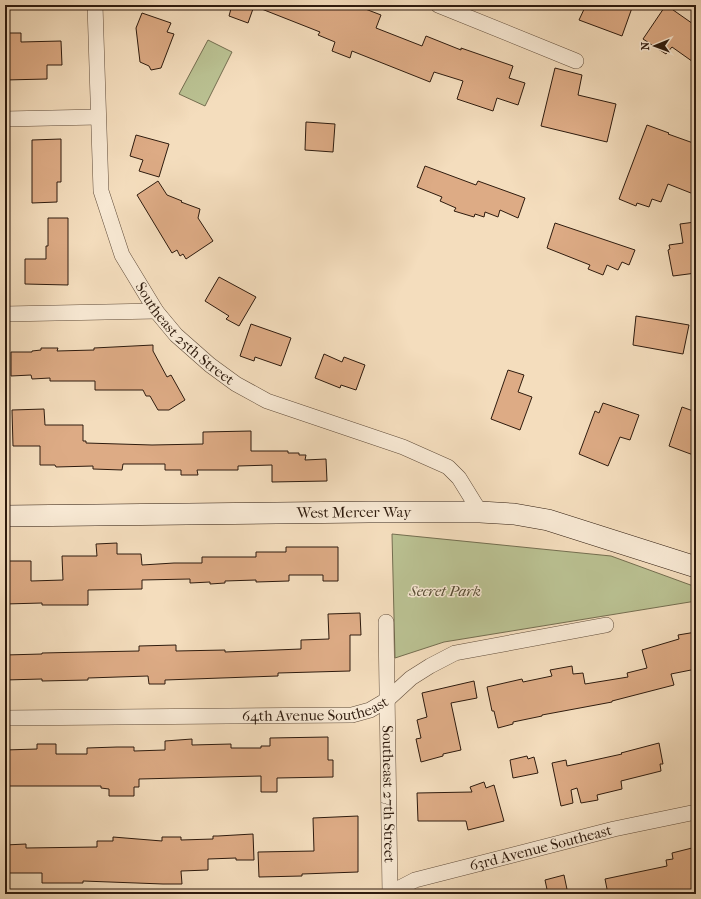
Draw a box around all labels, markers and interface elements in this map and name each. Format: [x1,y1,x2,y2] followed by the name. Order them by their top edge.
[635,26,675,66] north arrow
[639,41,652,50] text: N
[132,279,238,389] street label: Southeast 25th Street
[296,503,412,522] street label: West Mercer Way
[408,582,481,600] park label: Secret Park
[242,692,392,725] street label: 64th Avenue Southeast
[379,725,399,863] street label: Southeast 27th Street
[467,821,614,875] street label: 63rd Avenue Southeast

